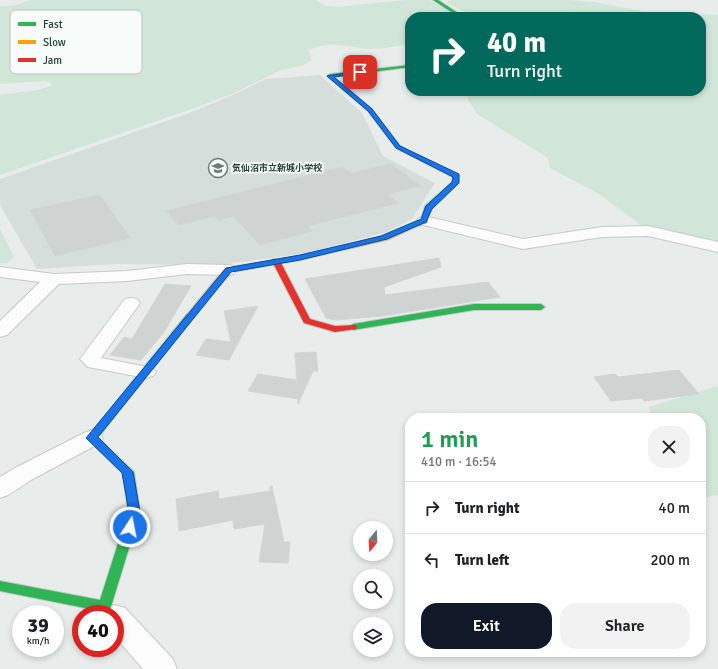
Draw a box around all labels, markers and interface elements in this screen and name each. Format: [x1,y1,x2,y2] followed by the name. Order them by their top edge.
[10,10,142,74] legend
[43,18,63,31] text: Fast
[487,26,546,60] text: 40 m
[421,28,473,80] icon: right
[43,36,66,49] text: Slow
[43,54,62,67] text: Jam
[343,55,377,89] pin
[487,60,562,82] text: Turn right
[349,61,371,83] icon: arrive
[207,157,229,179] school or university icon: 気仙沼市立新城小学校
[232,162,323,174] place label: 気仙沼市立新城小学校
[421,424,478,454] text: 1 min
[648,426,690,468] button: close
[421,454,497,470] text: 410 m · 16:54
[421,497,443,519] icon: right
[455,499,520,517] text: Turn right
[659,499,690,517] text: 40 m
[109,506,151,548] position arrow
[353,521,393,561] north arrow
[353,521,393,657] map controls
[421,549,443,571] icon: left
[455,551,509,569] text: Turn left
[650,551,690,569] text: 200 m
[353,569,393,609] button: search
[421,603,552,649] button: Exit
[560,603,690,649] button: Share
[72,605,124,657] speed limit sign: 40
[27,613,49,638] text: 39
[353,617,393,657] button: layers
[27,635,49,647] text: km/h

